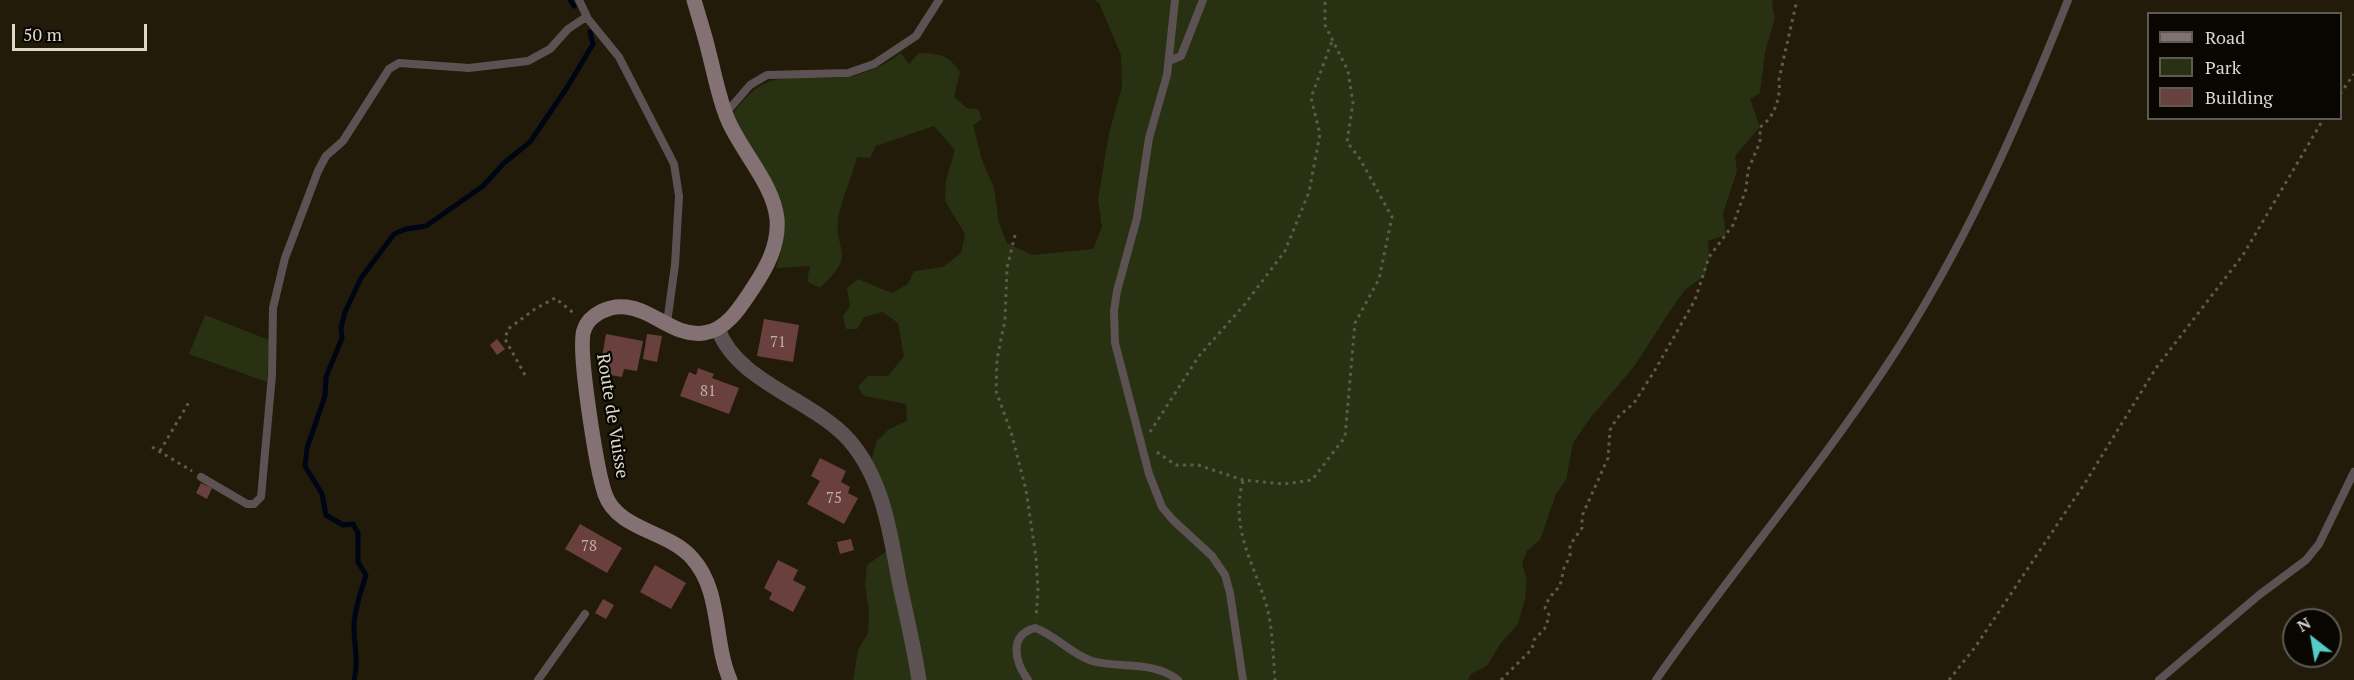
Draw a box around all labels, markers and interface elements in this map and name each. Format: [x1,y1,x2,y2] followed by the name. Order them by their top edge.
[15,12,150,50] scale bar
[2147,12,2342,120] legend
[23,22,62,46] text: 50 m
[2205,25,2245,49] text: Road
[2205,55,2241,79] text: Park
[2205,85,2273,109] text: Building
[770,334,786,352] house number: 71
[591,352,633,480] street label: Route de Vuisse
[700,383,716,401] house number: 81
[826,490,842,508] house number: 75
[581,538,597,556] house number: 78
[2282,608,2342,668] north arrow
[2293,612,2315,637] text: N

